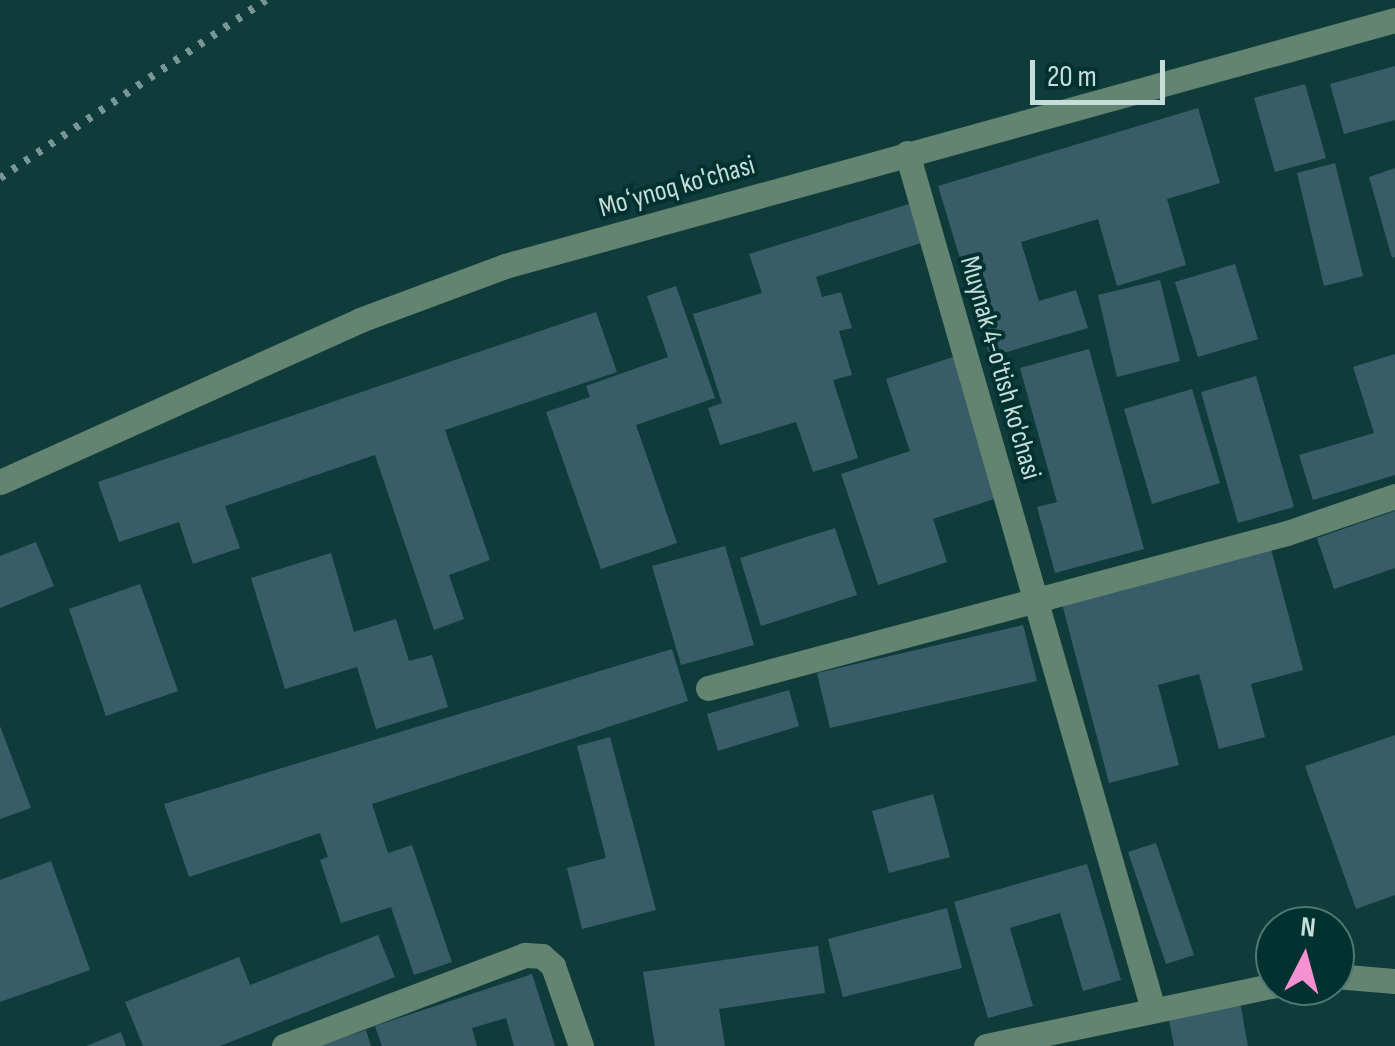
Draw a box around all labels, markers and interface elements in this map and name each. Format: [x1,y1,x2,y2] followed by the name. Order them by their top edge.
[1035,40,1170,102] scale bar
[1047,59,1097,95] text: 20 m
[595,149,759,225] street label: Moʻynoq ko'chasi
[952,252,1048,484] street label: Muynak 4-o'tish ko'chasi
[1255,906,1355,1006] north arrow
[1299,910,1317,945] text: N

